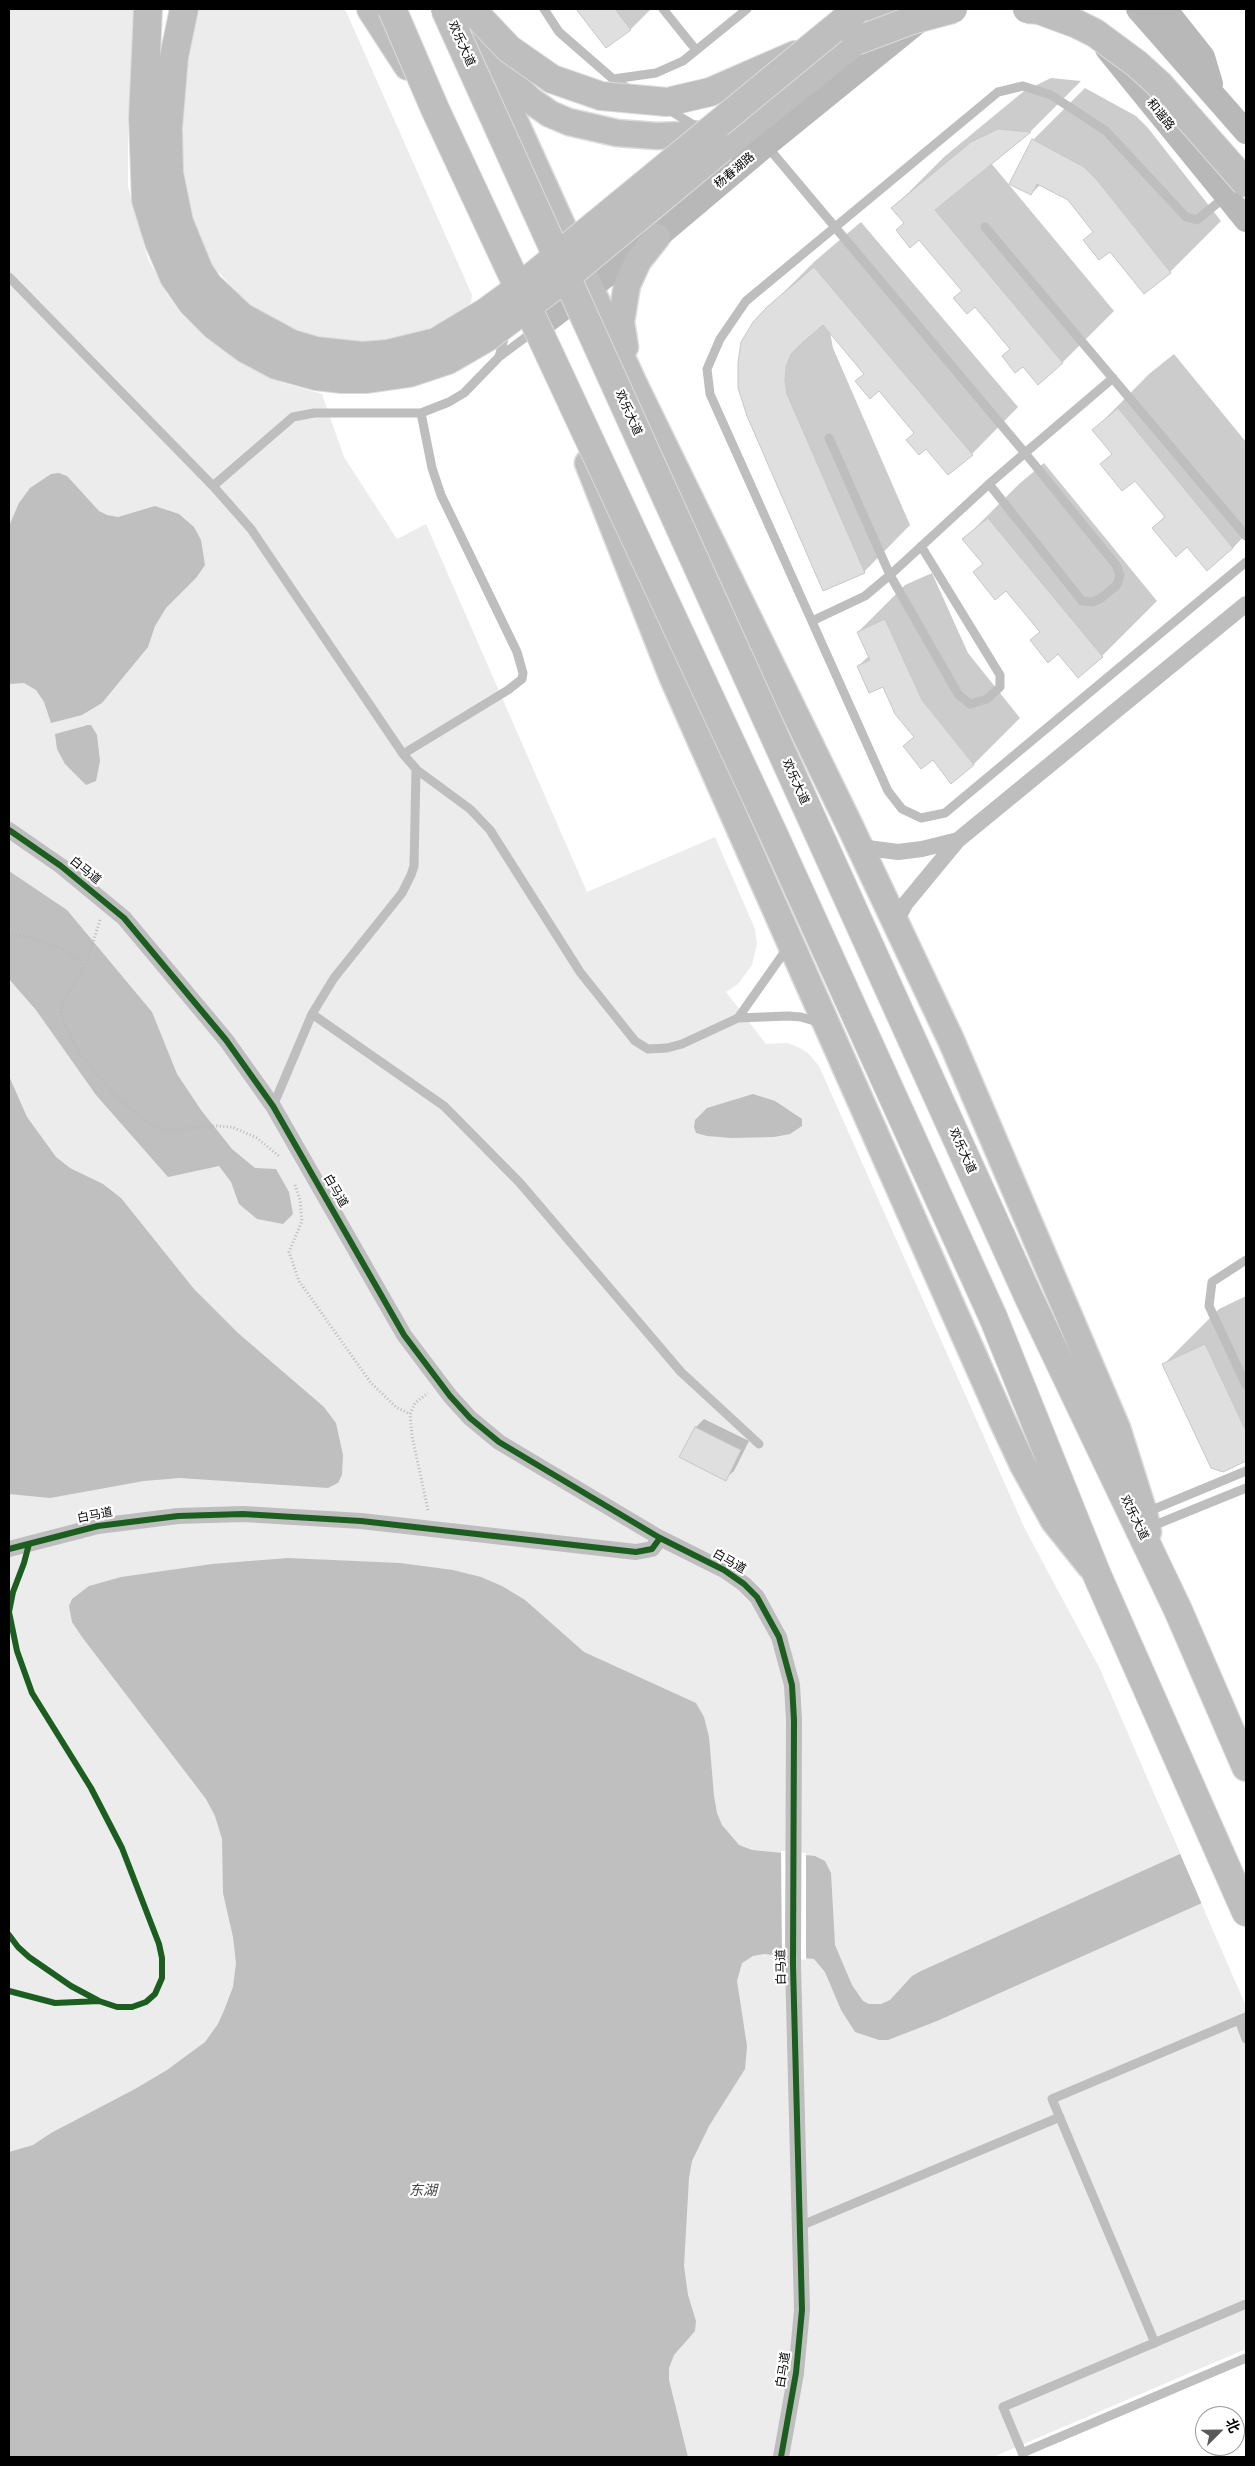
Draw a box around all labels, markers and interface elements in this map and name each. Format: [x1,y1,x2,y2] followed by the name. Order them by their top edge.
[445,19,477,69] street label: 欢乐大道
[1143,96,1177,134] street label: 和谐路
[712,150,758,192] street label: 杨春湖路
[612,388,644,438] street label: 欢乐大道
[779,757,811,807] street label: 欢乐大道
[66,854,104,888] street label: 白马道
[946,1126,978,1176] street label: 欢乐大道
[320,1172,350,1210] street label: 白马道
[1117,1493,1151,1543] street label: 欢乐大道
[76,1505,114,1527] street label: 白马道
[710,1547,748,1577] street label: 白马道
[774,1949,790,1985] street label: 白马道
[409,2184,437,2200] water label: 东湖
[774,2351,794,2389] street label: 白马道
[1195,2406,1245,2456] north arrow
[1221,2415,1246,2436] text: 北

